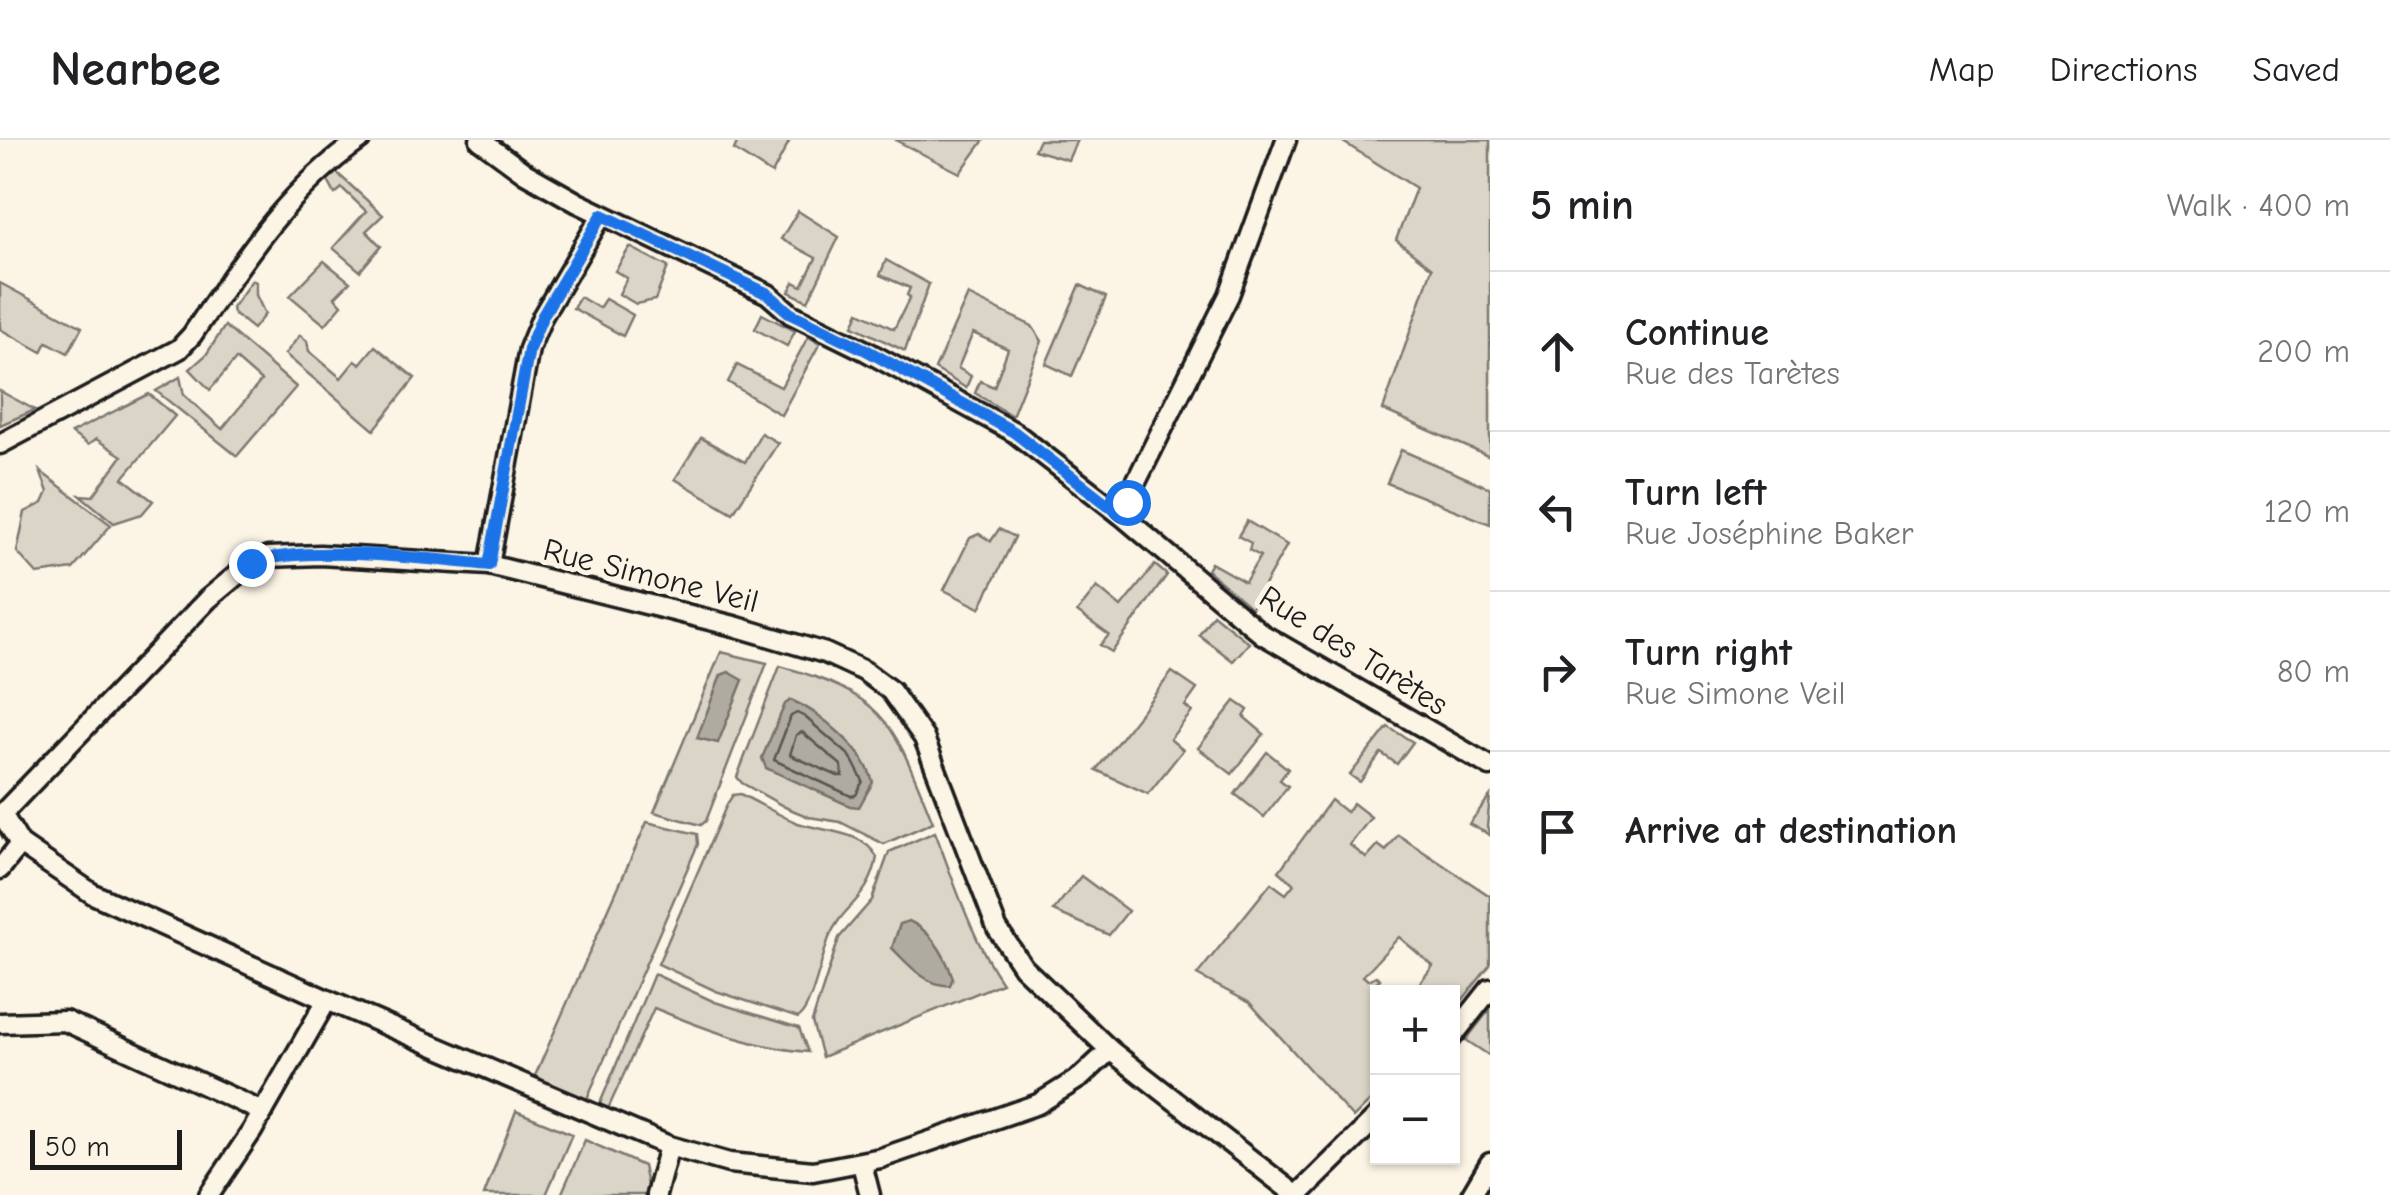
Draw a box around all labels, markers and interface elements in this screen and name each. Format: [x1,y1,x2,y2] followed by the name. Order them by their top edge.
[50,42,221,97] text: Nearbee
[1929,49,1995,90] text: Map
[2050,49,2198,90] text: Directions
[2253,49,2340,90] text: Saved
[1530,181,1634,230] text: 5 min
[2167,187,2350,224] text: Walk · 400 m
[1625,311,1769,355] text: Continue
[1530,324,1585,379] icon: ahead
[2257,333,2350,370] text: 200 m
[1625,355,1840,392] text: Rue des Tarètes
[1625,471,1766,515] text: Turn left
[1105,480,1151,526] route start
[1530,484,1585,539] icon: left
[2264,493,2350,530] text: 120 m
[1625,515,1913,552] text: Rue Joséphine Baker
[539,531,762,620] street label: Rue Simone Veil
[229,541,275,587] route end
[1253,578,1455,723] street label: Rue des Tarètes
[1625,631,1792,675] text: Turn right
[1530,644,1585,699] icon: right
[2277,653,2350,690] text: 80 m
[1625,675,1845,712] text: Rue Simone Veil
[1530,804,1585,859] icon: arrive
[1625,809,1957,853] text: Arrive at destination
[1370,985,1460,1165] map controls
[1370,985,1460,1075] button: +
[1370,1075,1460,1165] button: −
[30,1125,182,1170] scale bar
[45,1131,110,1163] text: 50 m

